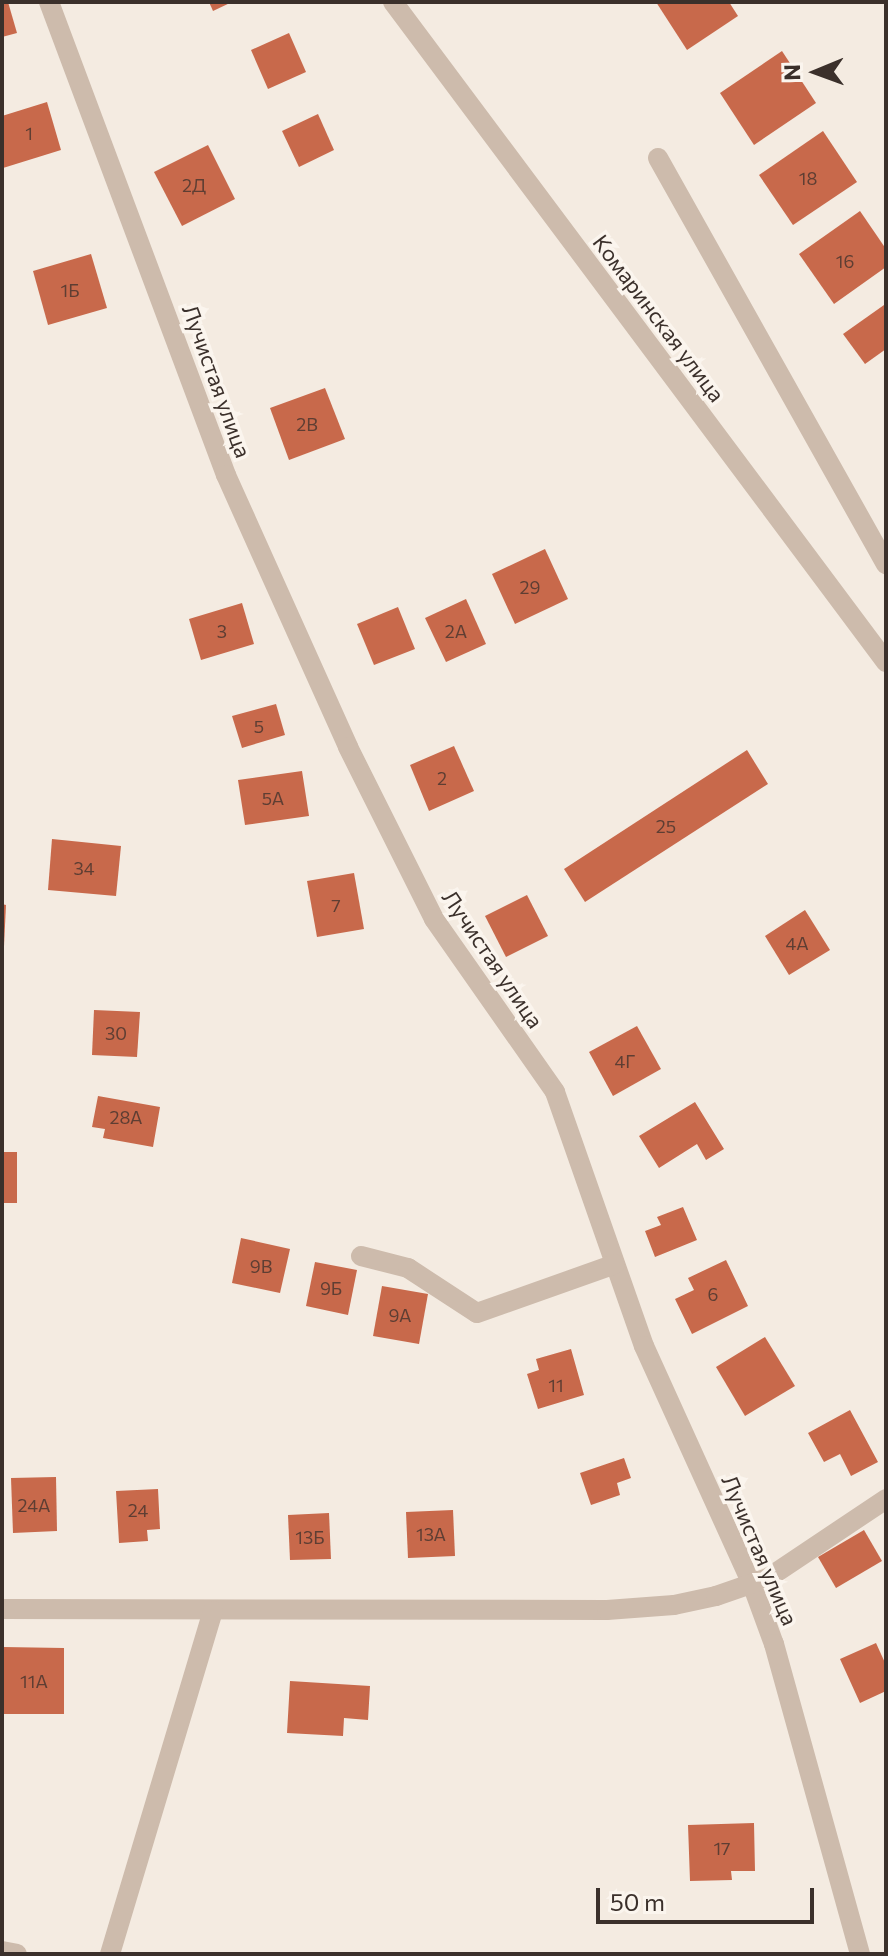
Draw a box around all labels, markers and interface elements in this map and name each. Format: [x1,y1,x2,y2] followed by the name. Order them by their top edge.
[776,32,856,112] north arrow
[778,64,805,81] text: N
[25,122,33,144] house number: 1
[799,167,817,189] house number: 18
[182,174,206,196] house number: 2Д
[588,229,730,407] street label: Комаринская улица
[836,250,854,272] house number: 16
[61,279,79,301] house number: 1Б
[177,301,257,461] street label: Лучистая улица
[296,413,318,435] house number: 2В
[520,576,540,598] house number: 29
[217,620,227,642] house number: 3
[445,620,467,642] house number: 2А
[254,715,264,737] house number: 5
[437,767,447,789] house number: 2
[262,787,284,809] house number: 5А
[656,815,676,837] house number: 25
[73,857,95,879] house number: 34
[437,885,549,1033] street label: Лучистая улица
[331,894,341,916] house number: 7
[785,932,809,954] house number: 4А
[105,1022,127,1044] house number: 30
[615,1050,635,1072] house number: 4Г
[110,1106,142,1128] house number: 28А
[250,1255,272,1277] house number: 9В
[320,1277,342,1299] house number: 9Б
[708,1283,718,1305] house number: 6
[389,1304,411,1326] house number: 9А
[548,1374,564,1396] house number: 11
[716,1471,804,1629] street label: Лучистая улица
[18,1494,50,1516] house number: 24А
[128,1499,148,1521] house number: 24
[416,1523,446,1545] house number: 13А
[295,1526,325,1548] house number: 13Б
[20,1670,48,1692] house number: 11А
[713,1837,731,1859] house number: 17
[600,1872,818,1922] scale bar
[610,1887,665,1916] text: 50 m

